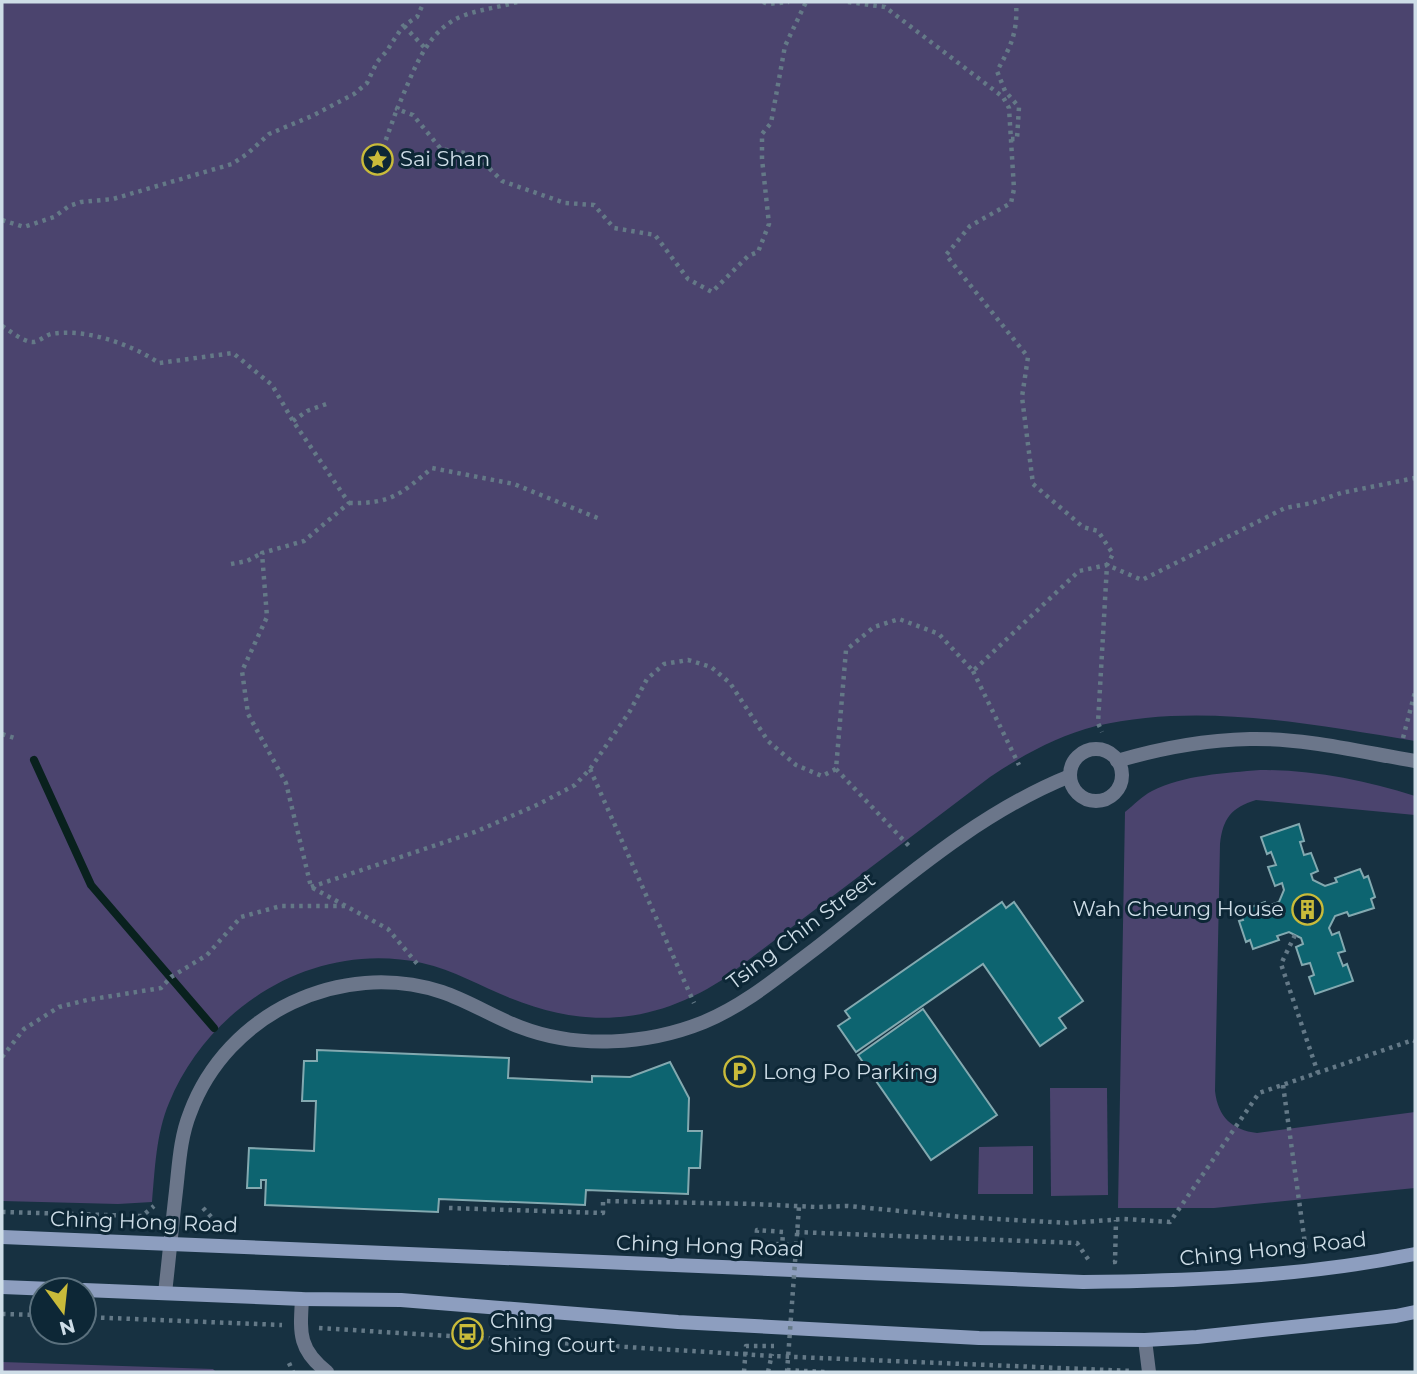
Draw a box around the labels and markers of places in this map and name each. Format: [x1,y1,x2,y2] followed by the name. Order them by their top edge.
[360,142,394,176] place icon: Sai Shan
[400,146,490,171] place label: Sai Shan
[1290,892,1324,926] building icon: Wah Cheung House
[1072,896,1284,921] place label: Wah Cheung House
[723,1055,757,1089] parking icon: Long Po Parking
[763,1059,938,1084] place label: Long Po Parking
[490,1308,616,1357] place label: Ching Shing Court
[450,1316,484,1350] bus stop icon: Ching Shing Court

